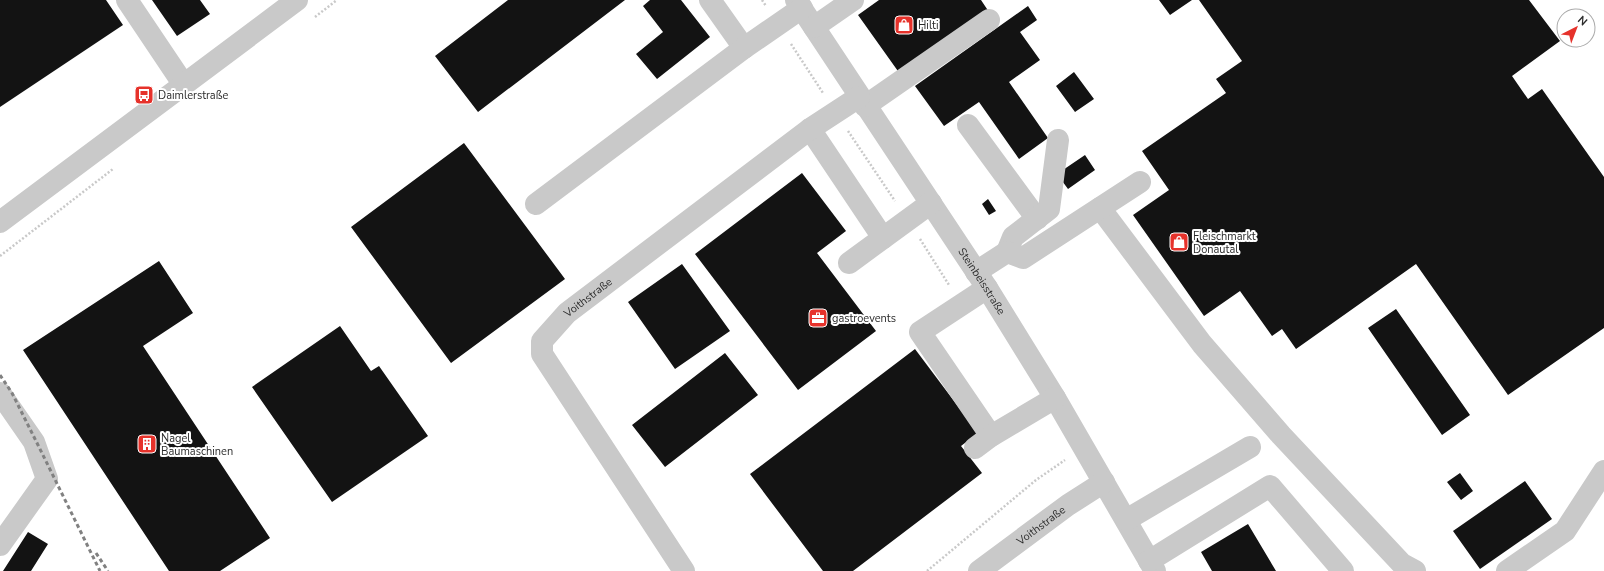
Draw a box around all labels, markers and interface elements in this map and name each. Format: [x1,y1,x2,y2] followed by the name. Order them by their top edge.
[1556,8,1596,48] north arrow
[1574,13,1590,29] text: N
[893,14,915,36] shop icon: Hilti
[918,18,939,33] place label: Hilti
[133,84,155,106] bus stop icon: Daimlerstraße
[158,88,228,103] place label: Daimlerstraße
[1193,229,1256,257] place label: Fleischmarkt Donautal
[1168,231,1190,253] shop icon: Fleischmarkt Donautal
[954,245,1009,318] street label: Steinbeisstraße
[560,274,616,321] street label: Voithstraße
[807,307,829,329] office icon: gastroevents
[832,311,896,326] place label: gastroevents
[161,431,233,459] place label: Nagel Baumaschinen
[136,433,158,455] building icon: Nagel Baumaschinen
[1013,502,1069,549] street label: Voithstraße

